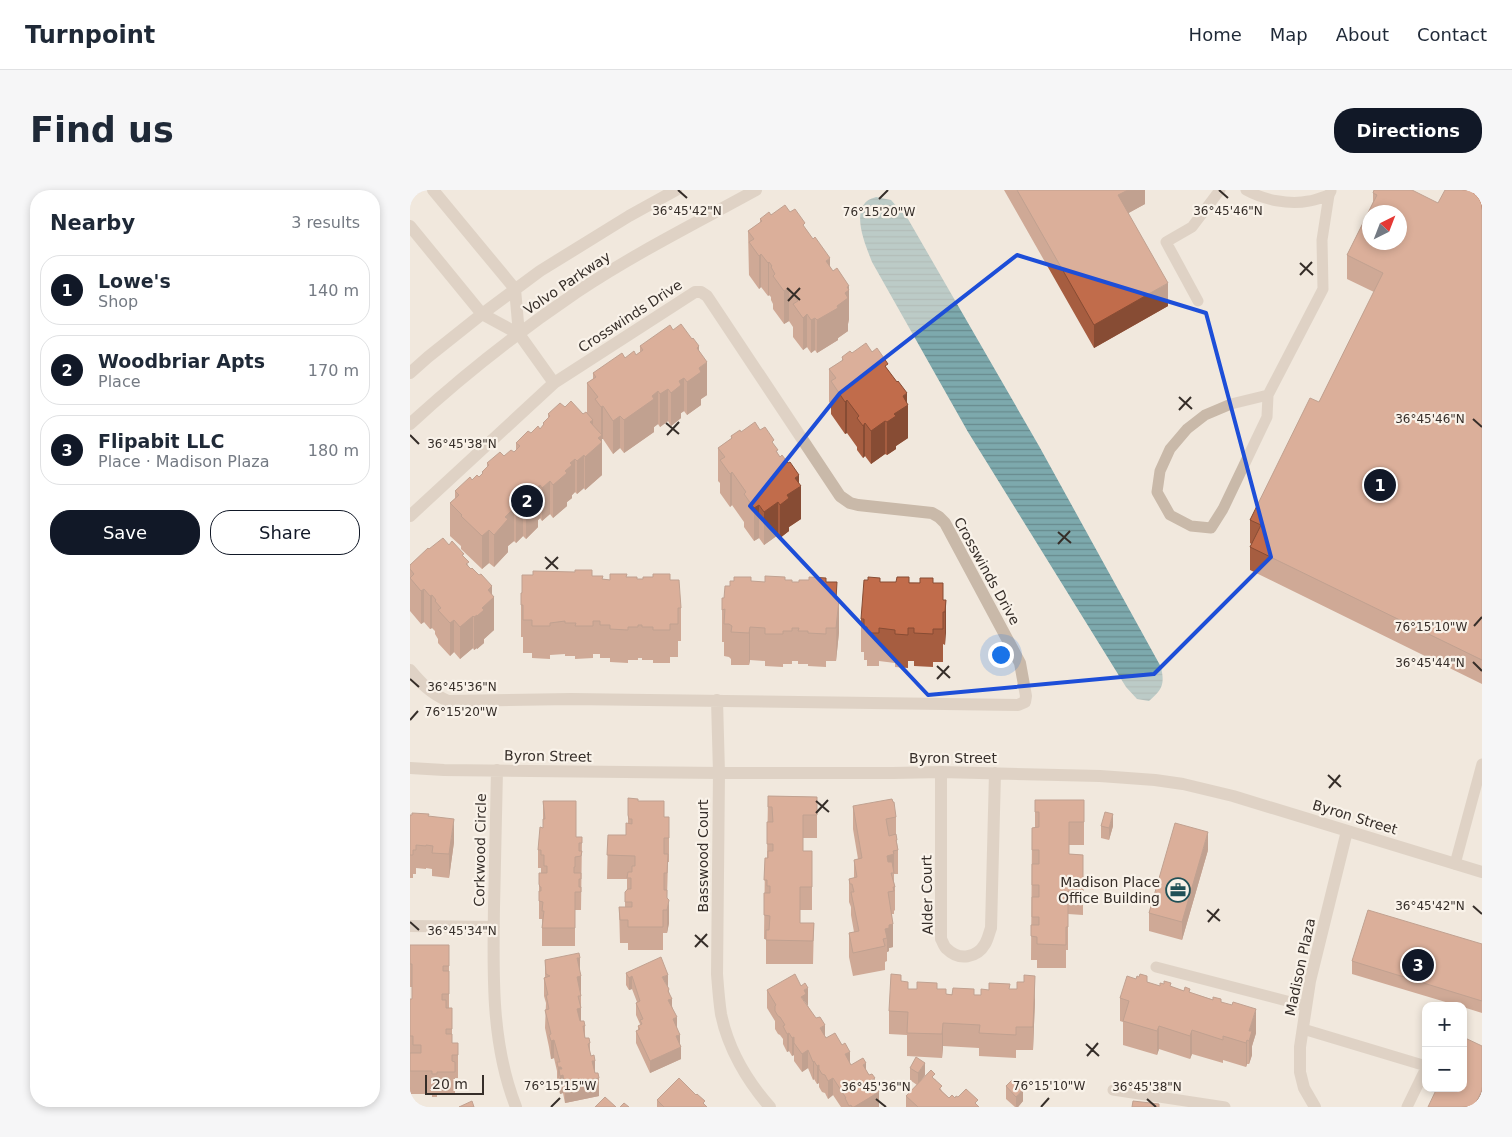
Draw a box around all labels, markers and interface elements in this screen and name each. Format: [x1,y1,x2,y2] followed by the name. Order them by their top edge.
[25,21,155,49] text: Turnpoint
[1189,24,1242,45] text: Home
[1270,24,1308,45] text: Map
[1336,24,1389,45] text: About
[1417,24,1487,45] text: Contact
[1334,108,1482,153] button: Directions
[30,110,174,150] text: Find us
[652,204,722,218] text: 36°45'42"N
[1193,204,1263,218] text: 36°45'46"N
[843,205,915,219] text: 76°15'20"W
[1362,205,1407,250] north arrow
[50,211,135,235] text: Nearby
[291,213,360,232] text: 3 results
[521,248,613,318] street label: Volvo Parkway
[98,270,171,292] text: Lowe's
[575,276,685,356] street label: Crosswinds Drive
[61,281,73,300] text: 1
[308,281,359,300] text: 140 m
[98,292,138,311] text: Shop
[98,350,265,372] text: Woodbriar Apts
[61,361,73,380] text: 2
[308,361,359,380] text: 170 m
[98,372,141,391] text: Place
[1395,412,1465,426] text: 36°45'46"N
[98,430,224,452] text: Flipabit LLC
[427,437,497,451] text: 36°45'38"N
[61,441,73,460] text: 3
[308,441,359,460] text: 180 m
[98,452,269,471] text: Place · Madison Plaza
[1364,466,1396,504] pin: 1
[511,482,543,520] pin: 2
[50,510,200,555] button: Save
[210,510,360,555] button: Share
[951,514,1023,628] street label: Crosswinds Drive
[1395,620,1467,634] text: 76°15'10"W
[988,642,1014,668] your location
[1395,656,1465,670] text: 36°45'44"N
[427,680,497,694] text: 36°45'36"N
[425,705,497,719] text: 76°15'20"W
[504,747,593,765] street label: Byron Street
[909,750,997,766] street label: Byron Street
[471,793,489,907] street label: Corkwood Circle
[1311,797,1400,838] street label: Byron Street
[695,799,711,913] street label: Basswood Court
[918,855,936,935] street label: Alder Court
[1058,874,1160,906] place label: Madison Place Office Building
[1165,877,1191,903] office icon: Madison Place Office Building
[1395,899,1465,913] text: 36°45'42"N
[1282,917,1318,1017] street label: Madison Plaza
[427,924,497,938] text: 36°45'34"N
[1402,946,1434,984] pin: 3
[1422,1002,1467,1092] map controls
[1422,1002,1467,1047] button: +
[1422,1047,1467,1092] button: −
[425,1072,484,1095] scale bar
[432,1076,468,1092] text: 20 m
[524,1079,596,1093] text: 76°15'15"W
[1013,1079,1085,1093] text: 76°15'10"W
[841,1080,911,1094] text: 36°45'36"N
[1112,1080,1182,1094] text: 36°45'38"N

